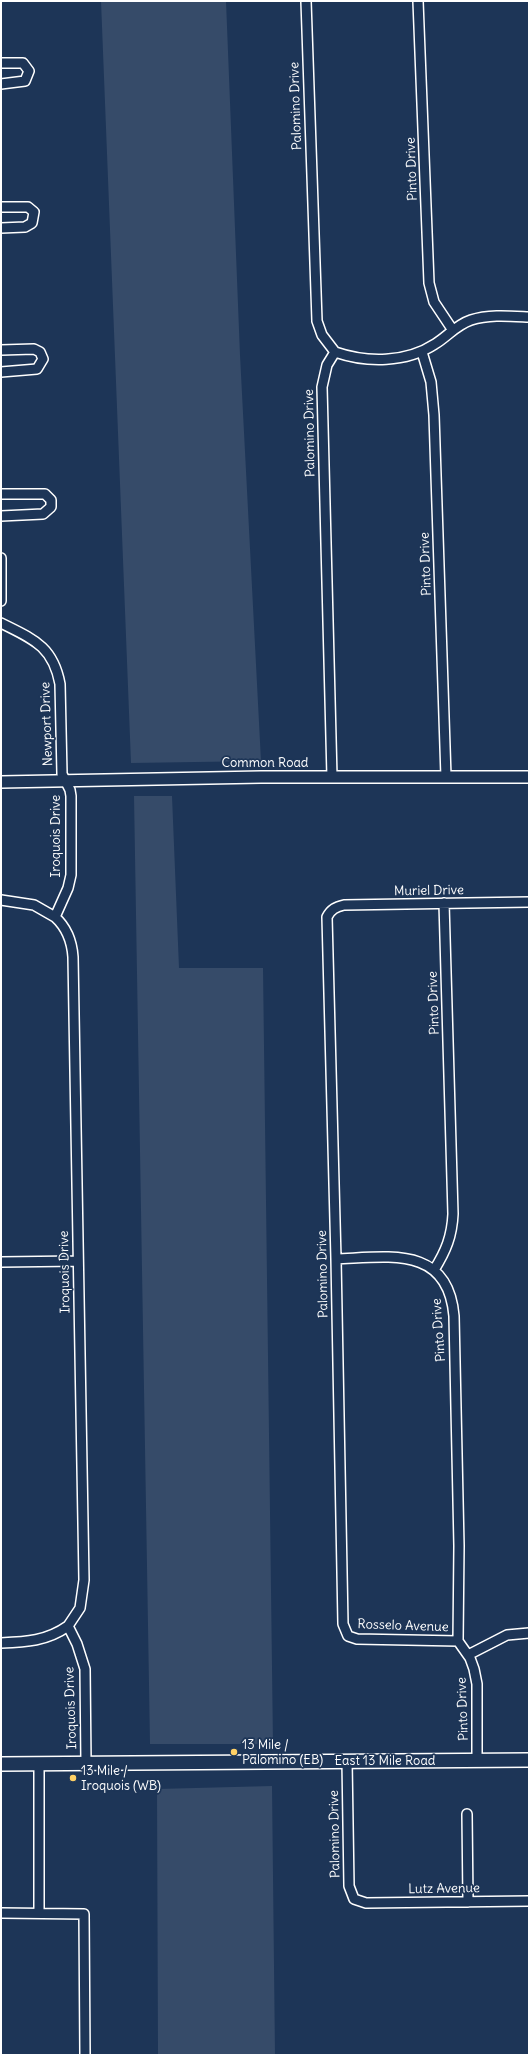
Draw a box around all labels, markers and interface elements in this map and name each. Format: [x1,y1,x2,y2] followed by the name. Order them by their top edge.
[287,62,305,150] street label: Palomino Drive
[403,137,421,201] street label: Pinto Drive
[301,389,319,477] street label: Palomino Drive
[417,532,435,596] street label: Pinto Drive
[38,682,56,766] street label: Newport Drive
[222,755,308,771] street label: Common Road
[48,795,64,877] street label: Iroquois Drive
[394,883,464,899] street label: Muriel Drive
[425,971,443,1035] street label: Pinto Drive
[56,1230,74,1314] street label: Iroquois Drive
[314,1230,332,1318] street label: Palomino Drive
[429,1298,449,1362] street label: Pinto Drive
[357,1617,449,1635] street label: Rosselo Avenue
[62,1666,80,1750] street label: Iroquois Drive
[454,1677,472,1741] street label: Pinto Drive
[242,1737,323,1768] place label: 13 Mile / Palomino (EB)
[229,1747,239,1757] marker: 13 Mile / Palomino (EB)
[335,1753,435,1769] street label: East 13 Mile Road
[81,1763,161,1794] place label: 13 Mile / Iroquois (WB)
[68,1773,78,1783] marker: 13 Mile / Iroquois (WB)
[326,1790,344,1878] street label: Palomino Drive
[408,1881,480,1897] street label: Lutz Avenue

